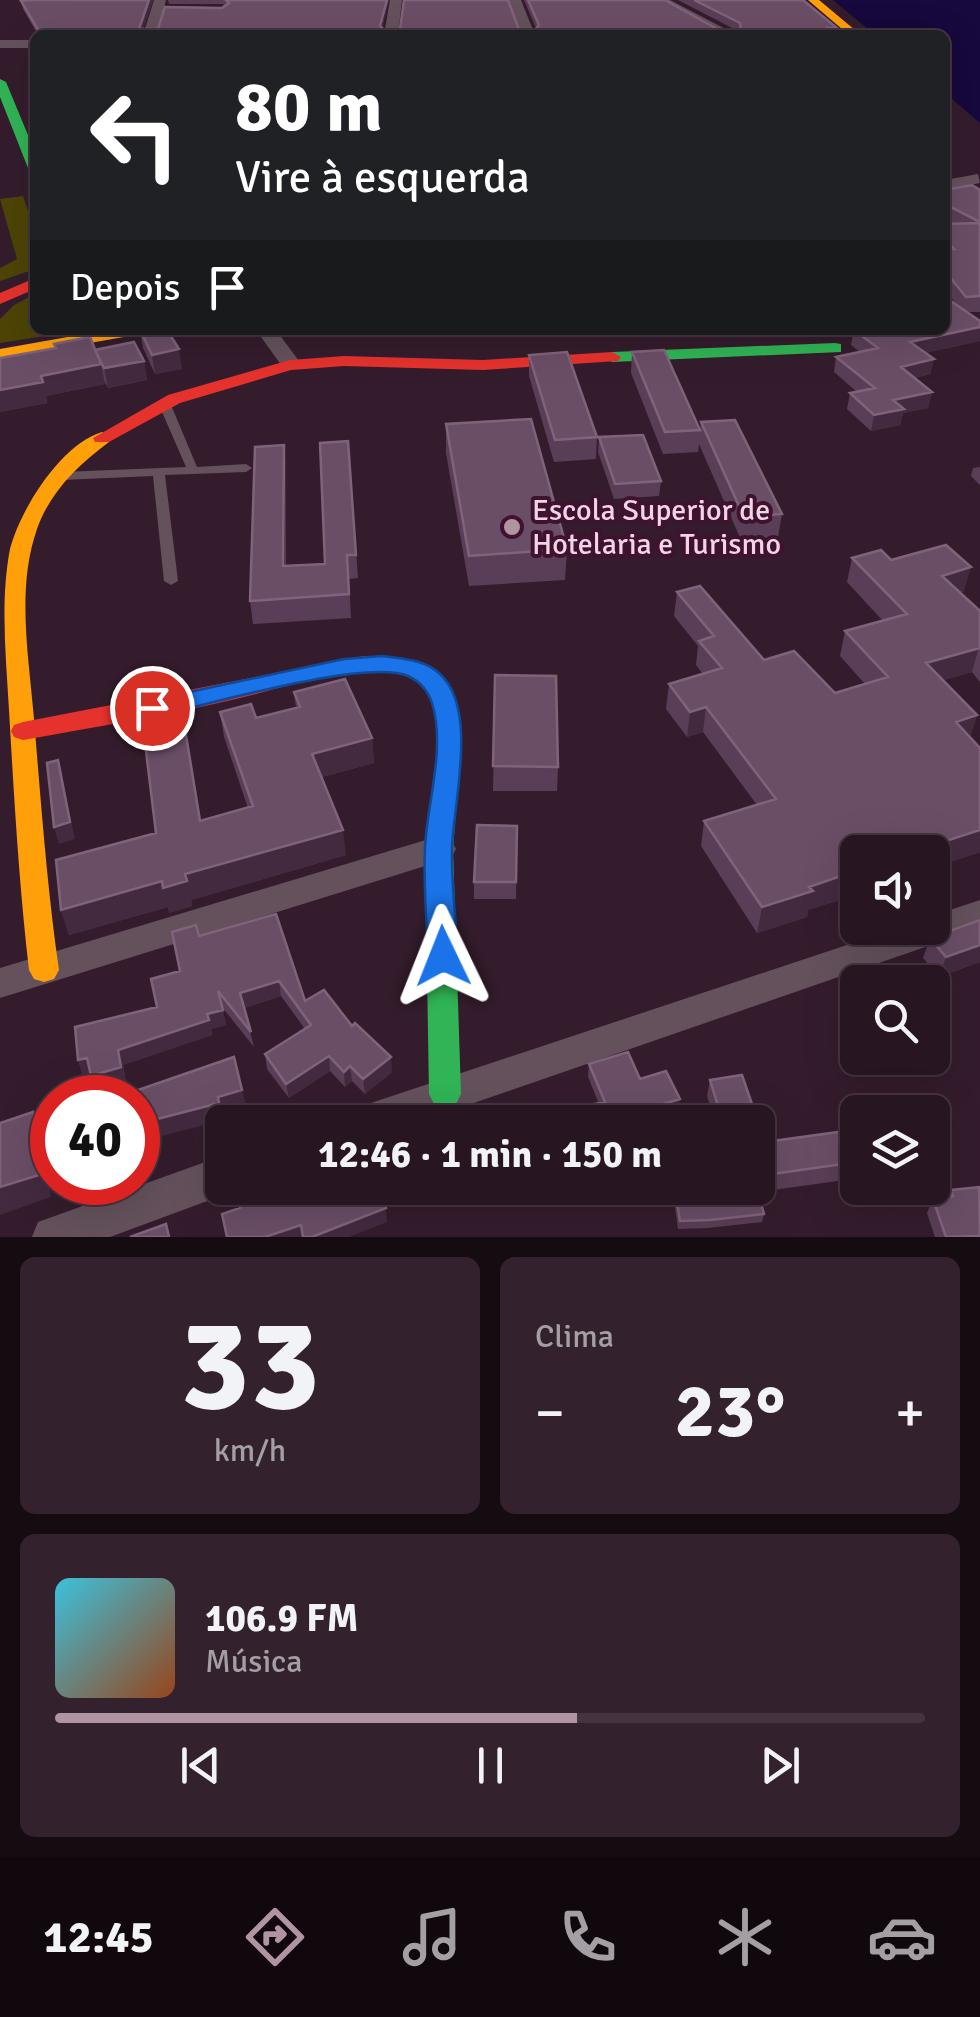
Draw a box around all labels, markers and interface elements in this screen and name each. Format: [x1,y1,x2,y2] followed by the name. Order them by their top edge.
[235,64,383,150] text: 80 m
[70,70,200,200] icon: left
[235,150,530,205] text: Vire à esquerda
[200,260,255,315] icon: arrive
[70,264,180,311] text: Depois
[532,492,781,563] place label: Escola Superior de Hotelaria e Turismo
[501,516,523,538] marker: Escola Superior de Hotelaria e Turismo
[110,666,195,751] pin
[125,681,180,736] icon: arrive
[840,835,950,1205] map controls
[840,835,950,945] button: sound
[391,904,495,1008] position arrow
[840,965,950,1075] button: search
[30,1075,160,1205] speed limit sign: 40
[840,1095,950,1205] button: layers
[318,1131,662,1178] text: 12:46 · 1 min · 150 m
[180,1286,320,1446] text: 33
[535,1317,614,1356] text: Clima
[675,1365,786,1458] text: 23°
[535,1379,565,1447] text: −
[895,1379,925,1447] text: +
[214,1431,286,1470] text: km/h
[205,1595,358,1642] text: 106.9 FM
[205,1642,302,1681] text: Música
[173,1738,228,1793] icon: previous
[463,1738,518,1793] icon: pause
[753,1738,808,1793] icon: next
[240,1902,310,1972] icon: directions
[397,1902,467,1972] icon: music
[553,1902,623,1972] icon: phone
[710,1902,780,1972] icon: climate
[867,1902,937,1972] icon: car
[43,1910,154,1965] text: 12:45

